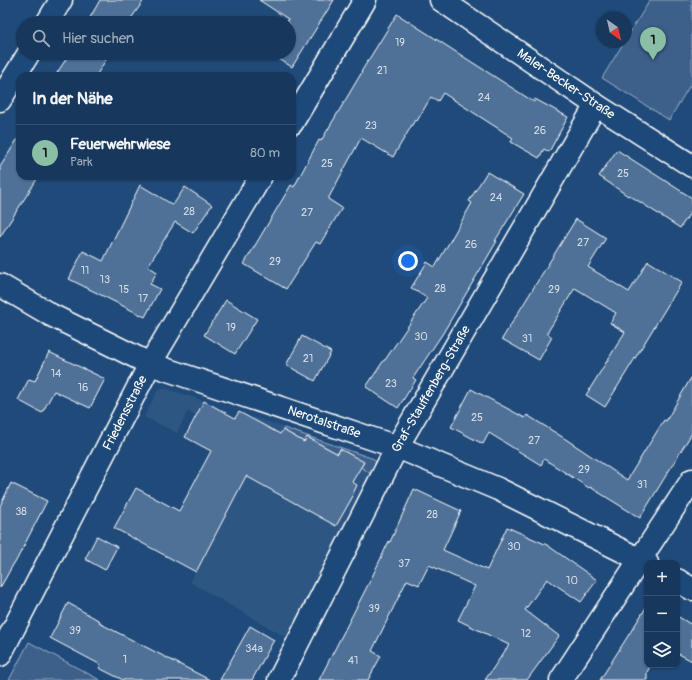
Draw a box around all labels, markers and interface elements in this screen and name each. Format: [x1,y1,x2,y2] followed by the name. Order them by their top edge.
[596,12,632,48] north arrow
[16,16,296,60] search box
[30,27,52,49] icon: search
[640,27,666,60] pin: 1
[62,29,134,48] text: Hier suchen
[395,36,405,49] house number: 19
[514,45,618,123] street label: Maler-Becker-Straße
[377,64,387,77] house number: 21
[32,88,113,109] text: In der Nähe
[478,91,491,104] house number: 24
[365,119,377,132] house number: 23
[534,124,546,137] house number: 26
[70,135,170,154] text: Feuerwehrwiese
[42,145,48,161] text: 1
[250,145,280,161] text: 80 m
[70,154,93,170] text: Park
[321,157,333,170] house number: 25
[617,167,629,180] house number: 25
[490,191,503,204] house number: 24
[183,205,195,218] house number: 28
[301,206,313,219] house number: 27
[577,236,589,249] house number: 27
[465,238,477,251] house number: 26
[398,251,418,271] your location
[269,255,281,268] house number: 29
[81,264,89,277] house number: 11
[100,273,110,286] house number: 13
[434,282,446,295] house number: 28
[119,283,129,296] house number: 15
[548,283,560,296] house number: 29
[138,292,148,305] house number: 17
[226,321,236,334] house number: 19
[388,322,474,455] street label: Graf-Stauffenberg-Straße
[414,330,428,343] house number: 30
[522,332,532,345] house number: 31
[303,352,313,365] house number: 21
[51,367,62,380] house number: 14
[99,372,151,453] street label: Friedensstraße
[385,377,397,390] house number: 23
[78,381,88,394] house number: 16
[285,402,363,442] street label: Nerotalstraße
[471,411,483,424] house number: 25
[528,434,540,447] house number: 27
[578,463,590,476] house number: 29
[637,478,647,491] house number: 31
[15,505,27,518] house number: 38
[426,508,438,521] house number: 28
[507,540,521,553] house number: 30
[398,557,410,570] house number: 37
[644,560,680,668] map controls
[644,560,680,596] button: +
[566,574,578,587] house number: 10
[644,596,680,632] button: −
[368,602,380,615] house number: 39
[69,624,81,637] house number: 39
[521,627,531,640] house number: 12
[644,632,680,668] button: layers
[245,642,263,655] house number: 34a
[123,653,127,666] house number: 1
[348,654,358,667] house number: 41

